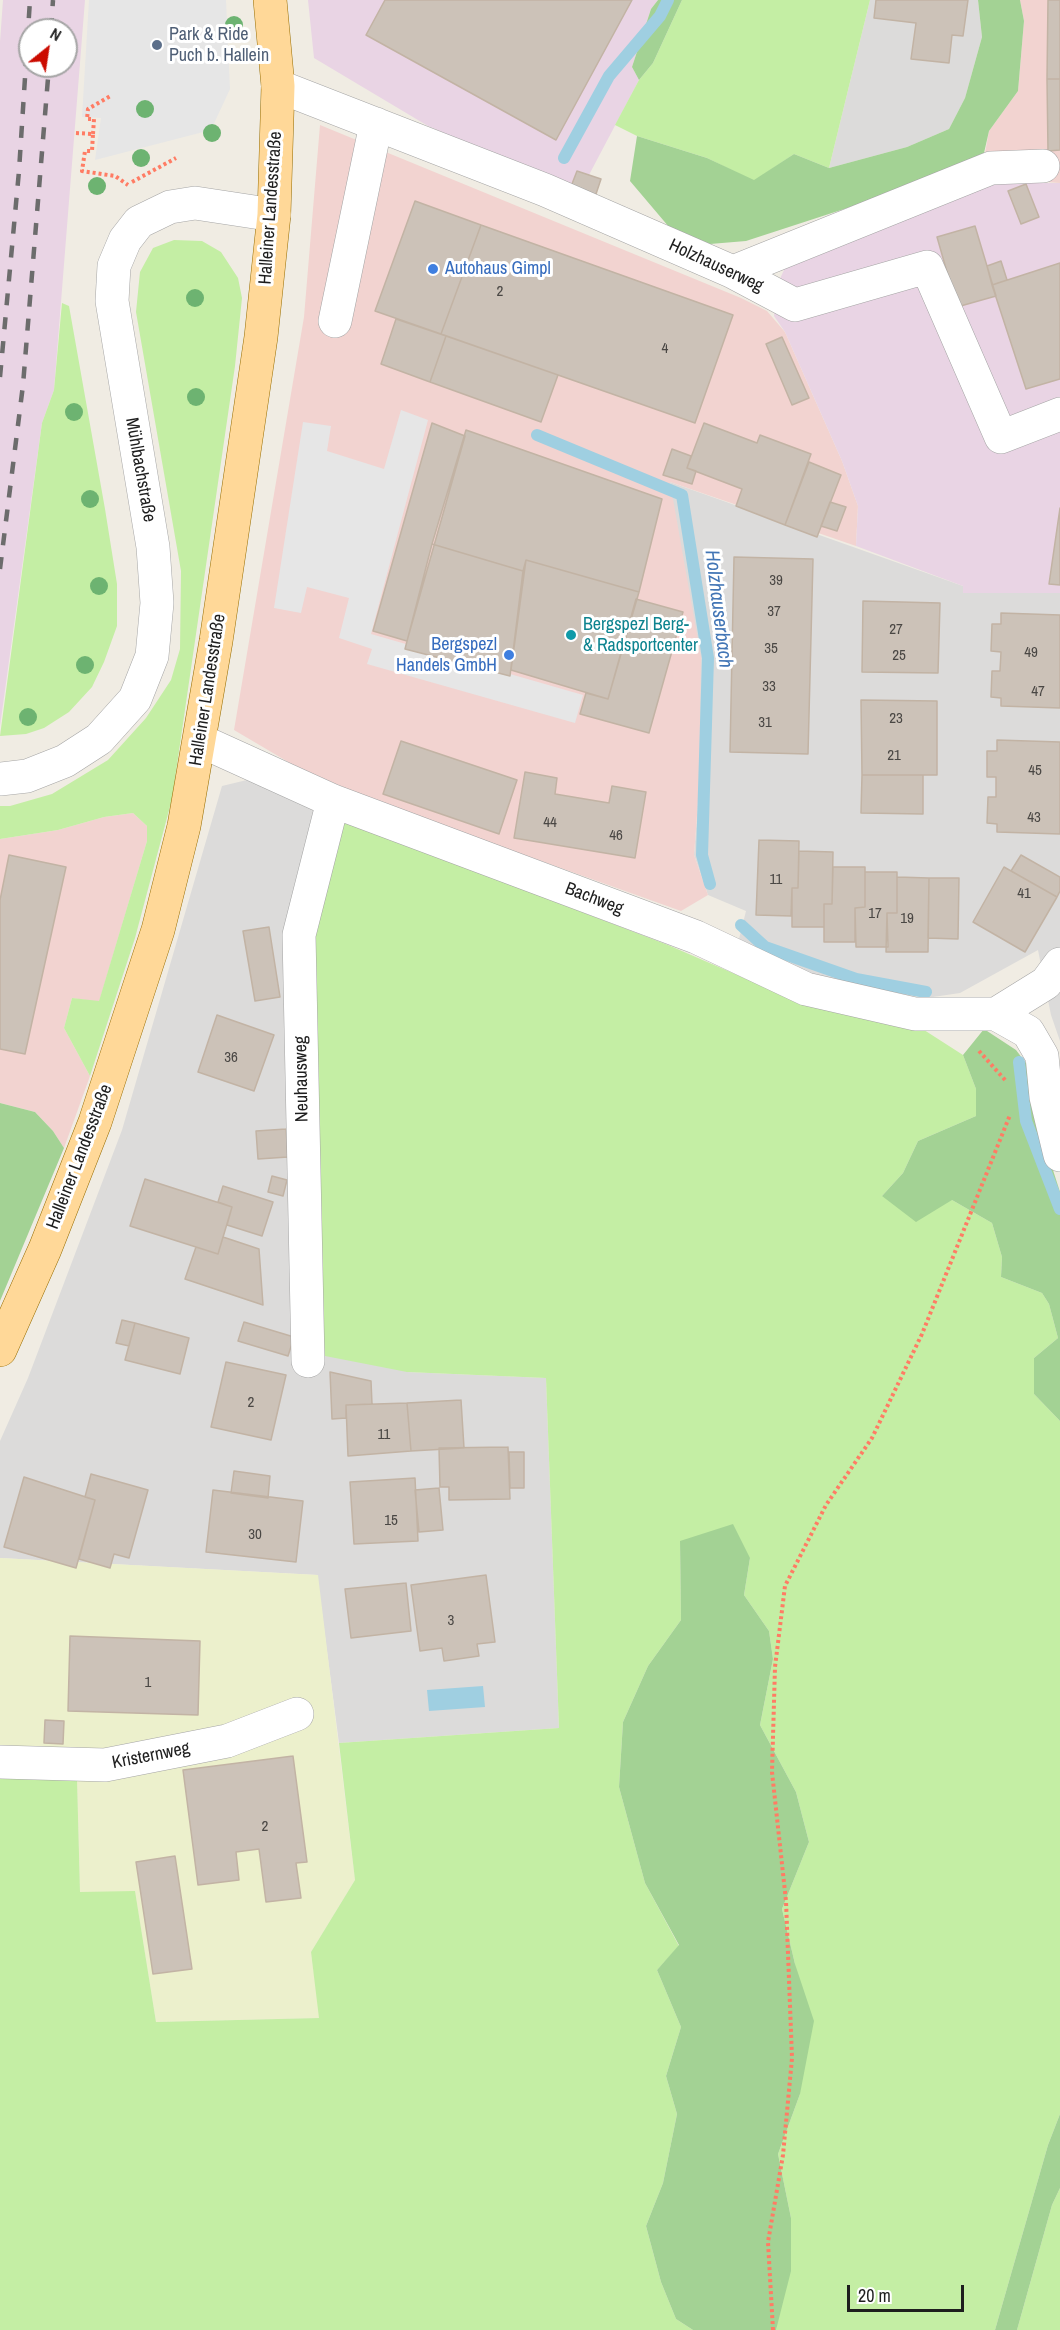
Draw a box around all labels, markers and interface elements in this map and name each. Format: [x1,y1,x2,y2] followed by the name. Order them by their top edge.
[18,18,78,78] north arrow
[46,22,66,46] text: N
[169,24,269,66] place label: Park & Ride Puch b. Hallein
[150,38,164,52] marker: Park & Ride Puch b. Hallein
[255,131,287,285] street label: Halleiner Landesstraße
[665,235,767,297] street label: Holzhauserweg
[445,258,551,280] place label: Autohaus Gimpl
[426,262,440,276] marker: Autohaus Gimpl
[497,283,503,301] house number: 2
[662,340,668,358] house number: 4
[120,416,160,524] street label: Mühlbachstraße
[699,549,737,669] water label: Holzhauserbach
[769,572,783,590] house number: 39
[767,603,781,621] house number: 37
[185,613,231,767] street label: Halleiner Landesstraße
[583,614,698,656] place label: Bergspezl Berg- & Radsportcenter
[889,621,903,639] house number: 27
[564,628,578,642] marker: Bergspezl Berg- & Radsportcenter
[396,634,497,676] place label: Bergspezl Handels GmbH
[764,640,778,658] house number: 35
[1024,644,1038,662] house number: 49
[892,647,906,665] house number: 25
[502,648,516,662] marker: Bergspezl Handels GmbH
[762,678,776,696] house number: 33
[1031,683,1045,701] house number: 47
[889,710,903,728] house number: 23
[758,714,772,732] house number: 31
[887,747,901,765] house number: 21
[1028,762,1042,780] house number: 45
[1027,809,1041,827] house number: 43
[543,814,557,832] house number: 44
[609,827,623,845] house number: 46
[770,871,782,889] house number: 11
[562,878,626,920] street label: Bachweg
[1017,885,1031,903] house number: 41
[868,905,882,923] house number: 17
[900,910,914,928] house number: 19
[290,1036,314,1122] street label: Neuhausweg
[224,1049,238,1067] house number: 36
[42,1082,118,1232] street label: Halleiner Landesstraße
[248,1394,254,1412] house number: 2
[378,1426,390,1444] house number: 11
[384,1512,398,1530] house number: 15
[248,1526,262,1544] house number: 30
[448,1612,454,1630] house number: 3
[145,1674,151,1692] house number: 1
[110,1738,192,1774] street label: Kristernweg
[262,1818,268,1836] house number: 2
[850,2273,967,2311] scale bar
[858,2283,891,2308] text: 20 m

